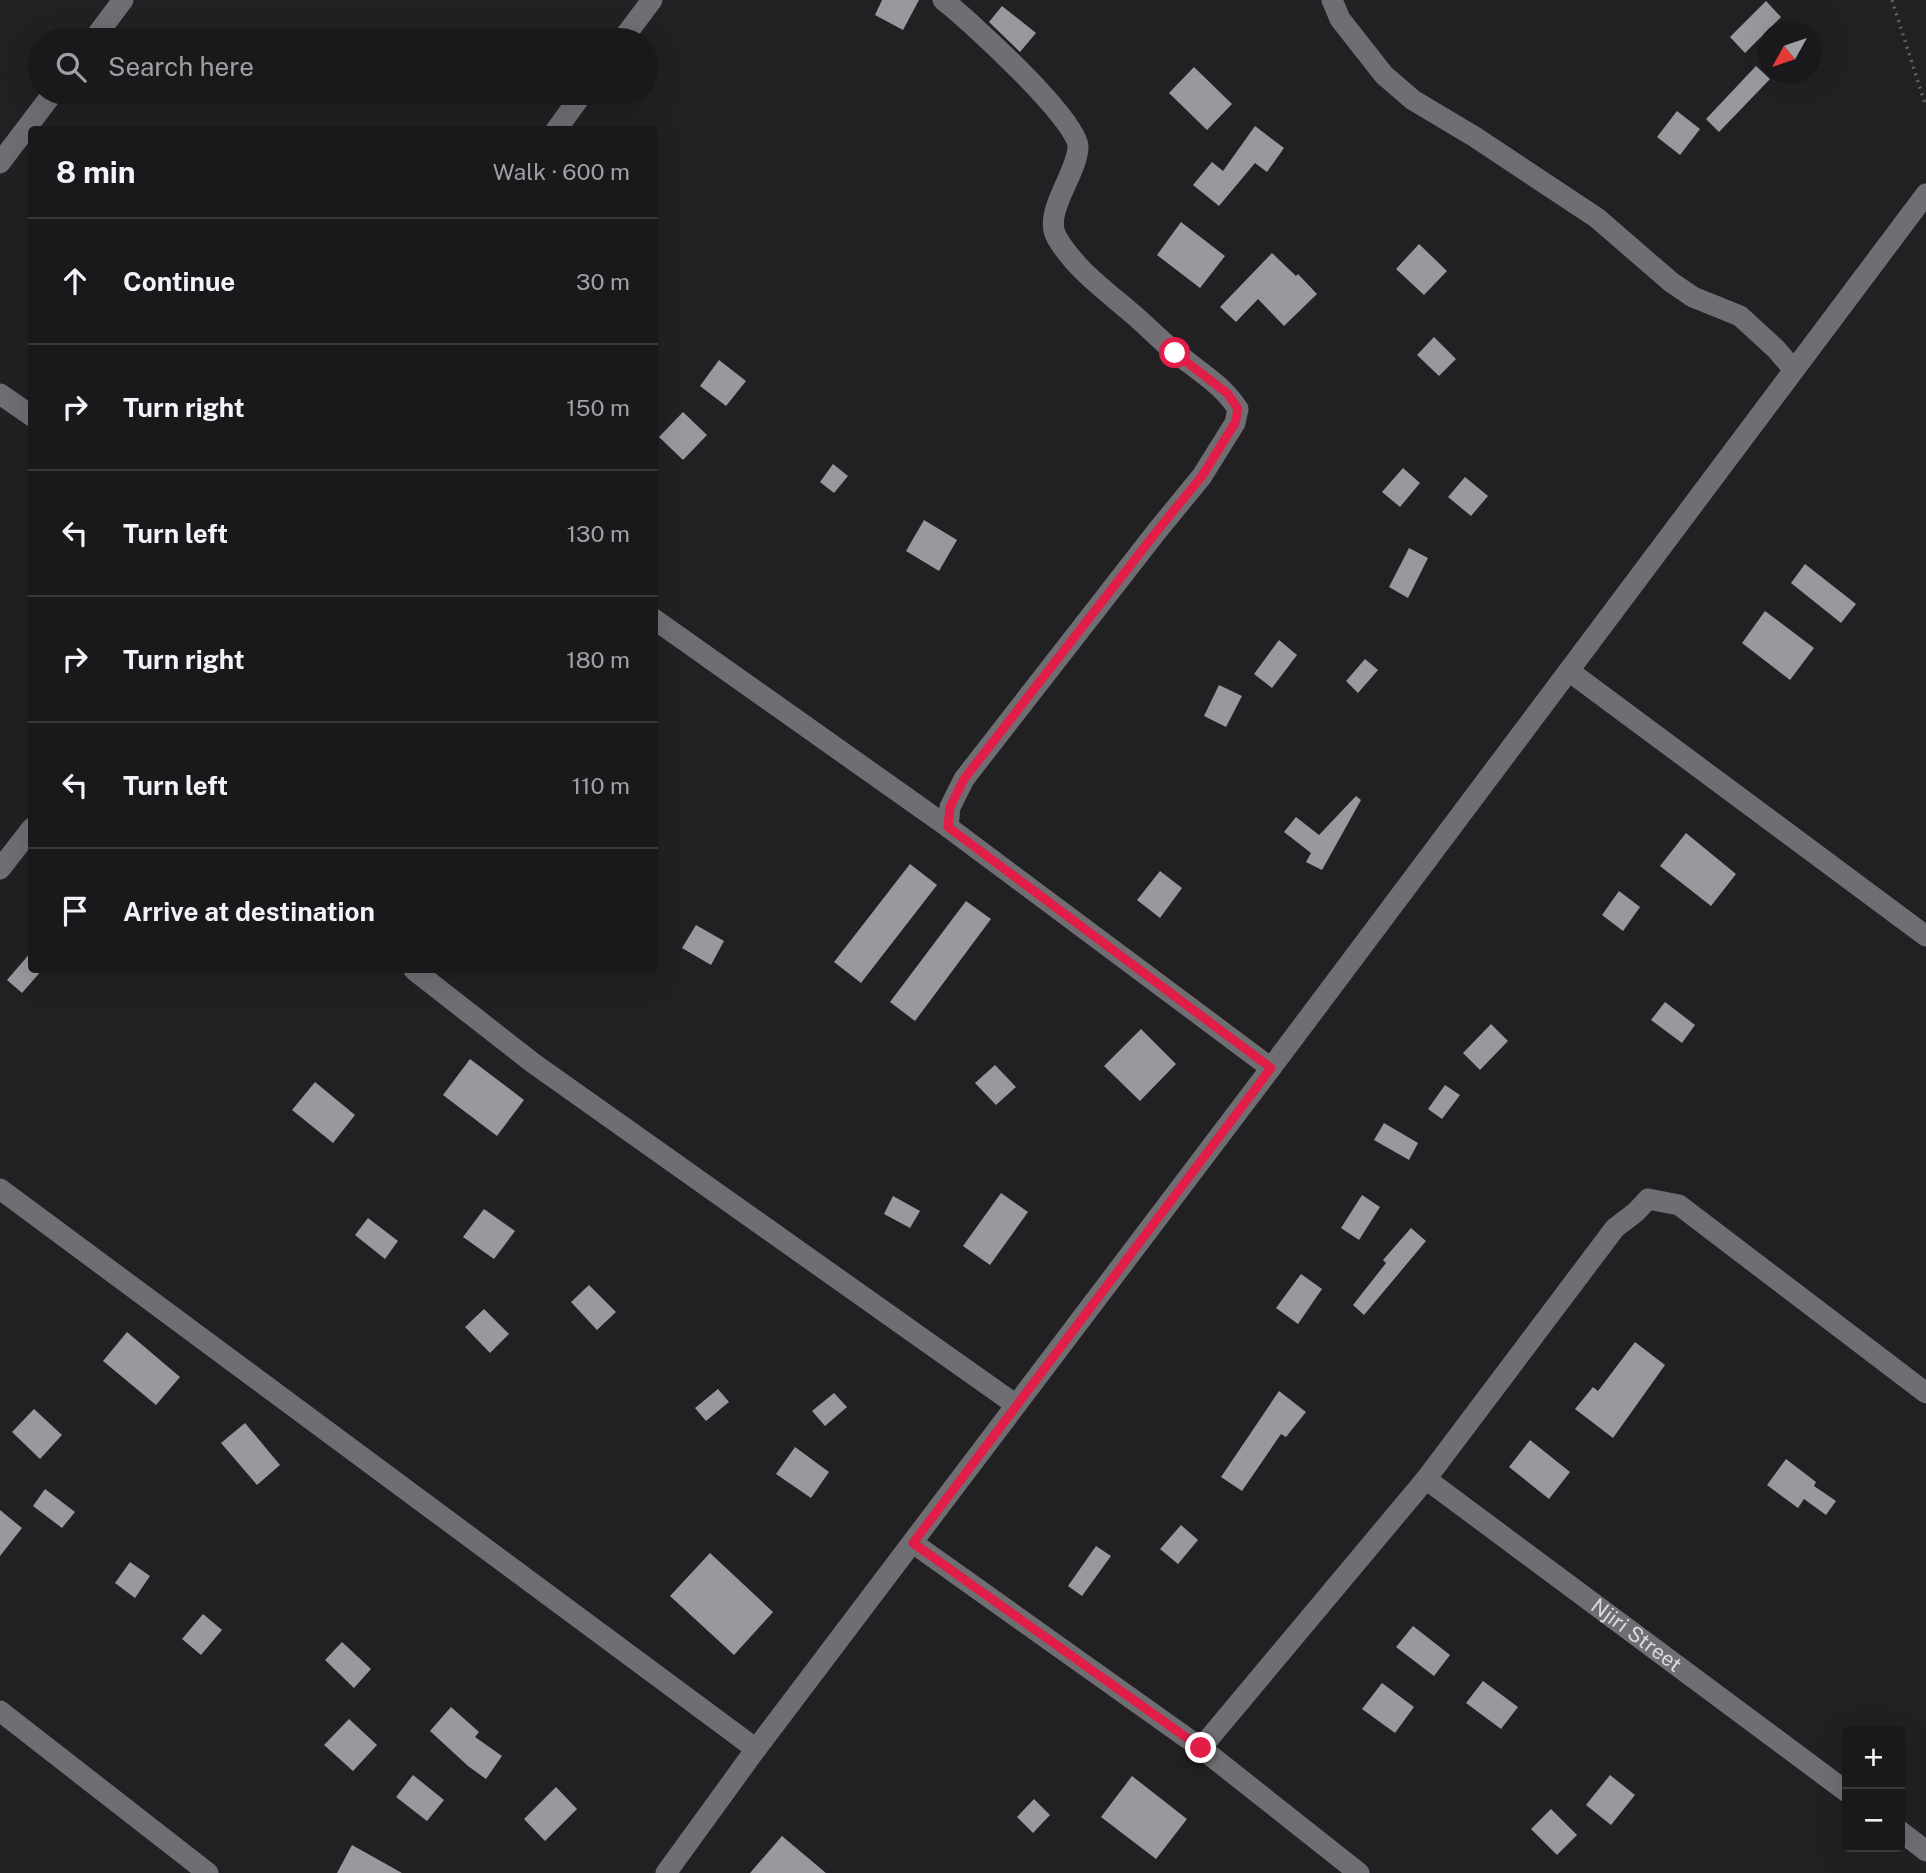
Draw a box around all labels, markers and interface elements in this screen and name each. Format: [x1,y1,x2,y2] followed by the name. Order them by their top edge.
[1758,21,1821,84] north arrow
[28,28,658,105] search box
[52,48,90,86] icon: search
[108,51,254,82] text: Search here
[56,154,136,190] text: 8 min
[493,158,630,185] text: Walk · 600 m
[56,262,94,300] icon: ahead
[123,266,235,297] text: Continue
[576,268,630,295] text: 30 m
[1159,337,1190,368] route start
[56,388,94,426] icon: right
[123,392,245,423] text: Turn right
[566,394,630,421] text: 150 m
[56,514,94,552] icon: left
[123,518,228,549] text: Turn left
[567,520,630,547] text: 130 m
[56,640,94,678] icon: right
[123,644,245,675] text: Turn right
[566,646,630,673] text: 180 m
[56,766,94,804] icon: left
[123,770,228,801] text: Turn left
[572,772,630,799] text: 110 m
[56,892,94,930] icon: arrive
[123,896,375,927] text: Arrive at destination
[1586,1593,1687,1677] street label: Njiri Street
[1842,1726,1905,1852] map controls
[1842,1726,1905,1789] button: +
[1185,1732,1216,1763] route end
[1842,1789,1905,1852] button: −

